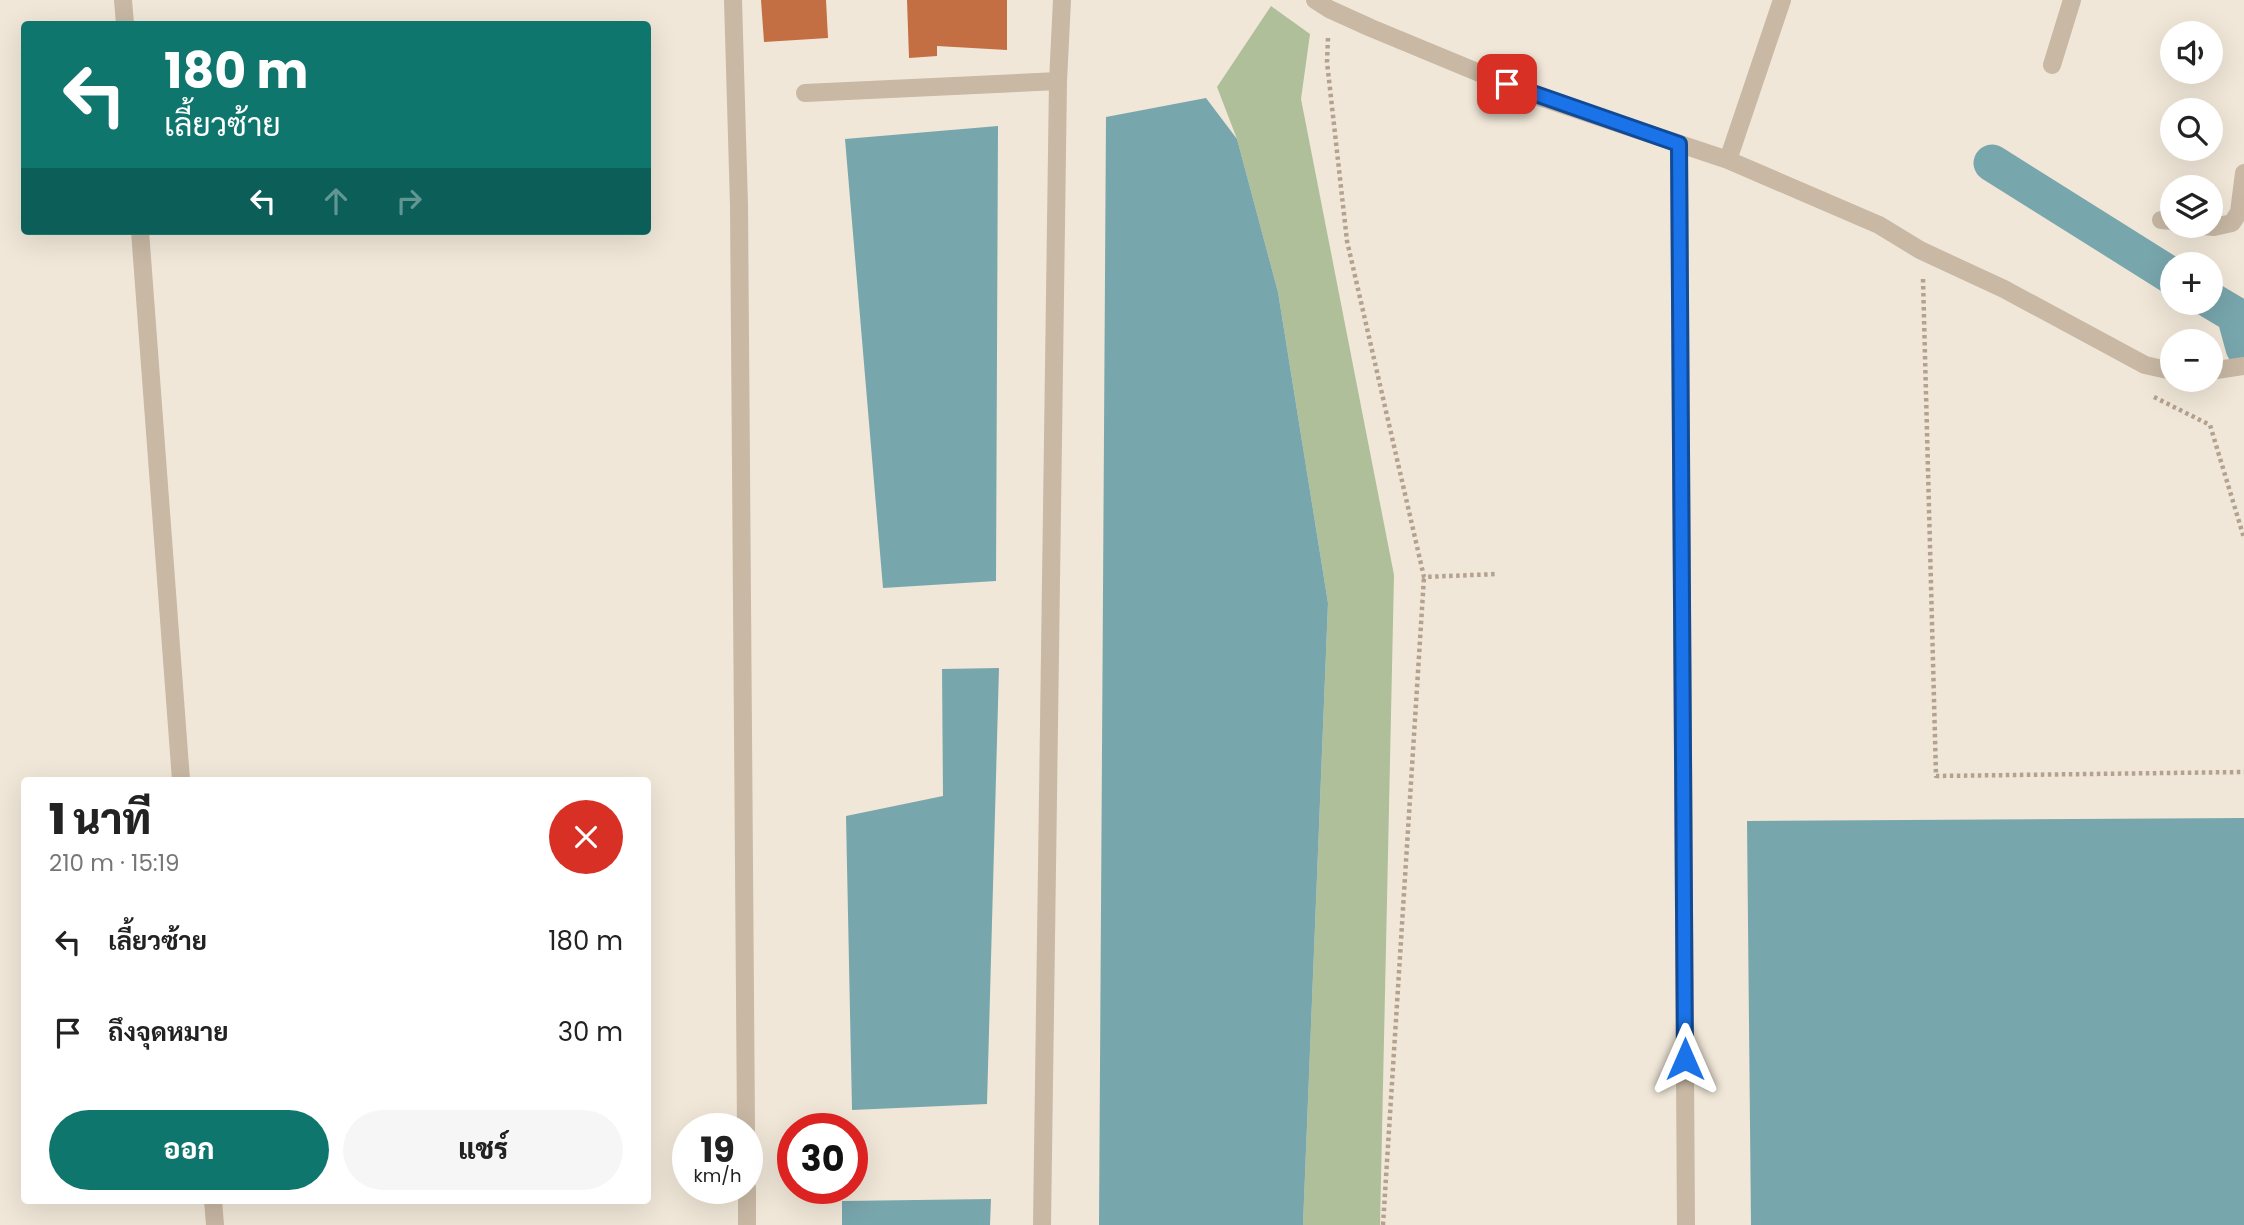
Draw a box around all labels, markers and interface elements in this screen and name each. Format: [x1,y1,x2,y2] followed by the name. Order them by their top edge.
[2160,21,2223,392] map controls
[2160,21,2223,84] button: sound
[164,37,308,105] text: 180 m
[49,49,140,140] icon: left
[1477,54,1537,114] pin
[1488,65,1526,103] icon: arrive
[2160,98,2223,161] button: search
[164,102,281,147] text: เลี้ยวซ้าย
[2160,175,2223,238] button: layers
[244,182,282,220] icon: left
[317,182,355,220] icon: ahead
[390,182,428,220] icon: right
[2160,252,2223,315] button: +
[2160,329,2223,392] button: −
[49,790,151,849] text: 1 นาที
[549,800,623,874] button: close
[49,847,180,879] text: 210 m · 15:19
[49,923,87,961] icon: left
[108,923,207,959] text: เลี้ยวซ้าย
[548,923,623,959] text: 180 m
[49,1014,87,1052] icon: arrive
[108,1014,229,1050] text: ถึงจุดหมาย
[558,1014,623,1050] text: 30 m
[1648,1022,1722,1096] position arrow
[49,1110,329,1190] button: ออก
[343,1110,623,1190] button: แชร์
[777,1113,868,1204] speed limit sign: 30
[700,1125,735,1174] text: 19
[694,1163,741,1188] text: km/h

